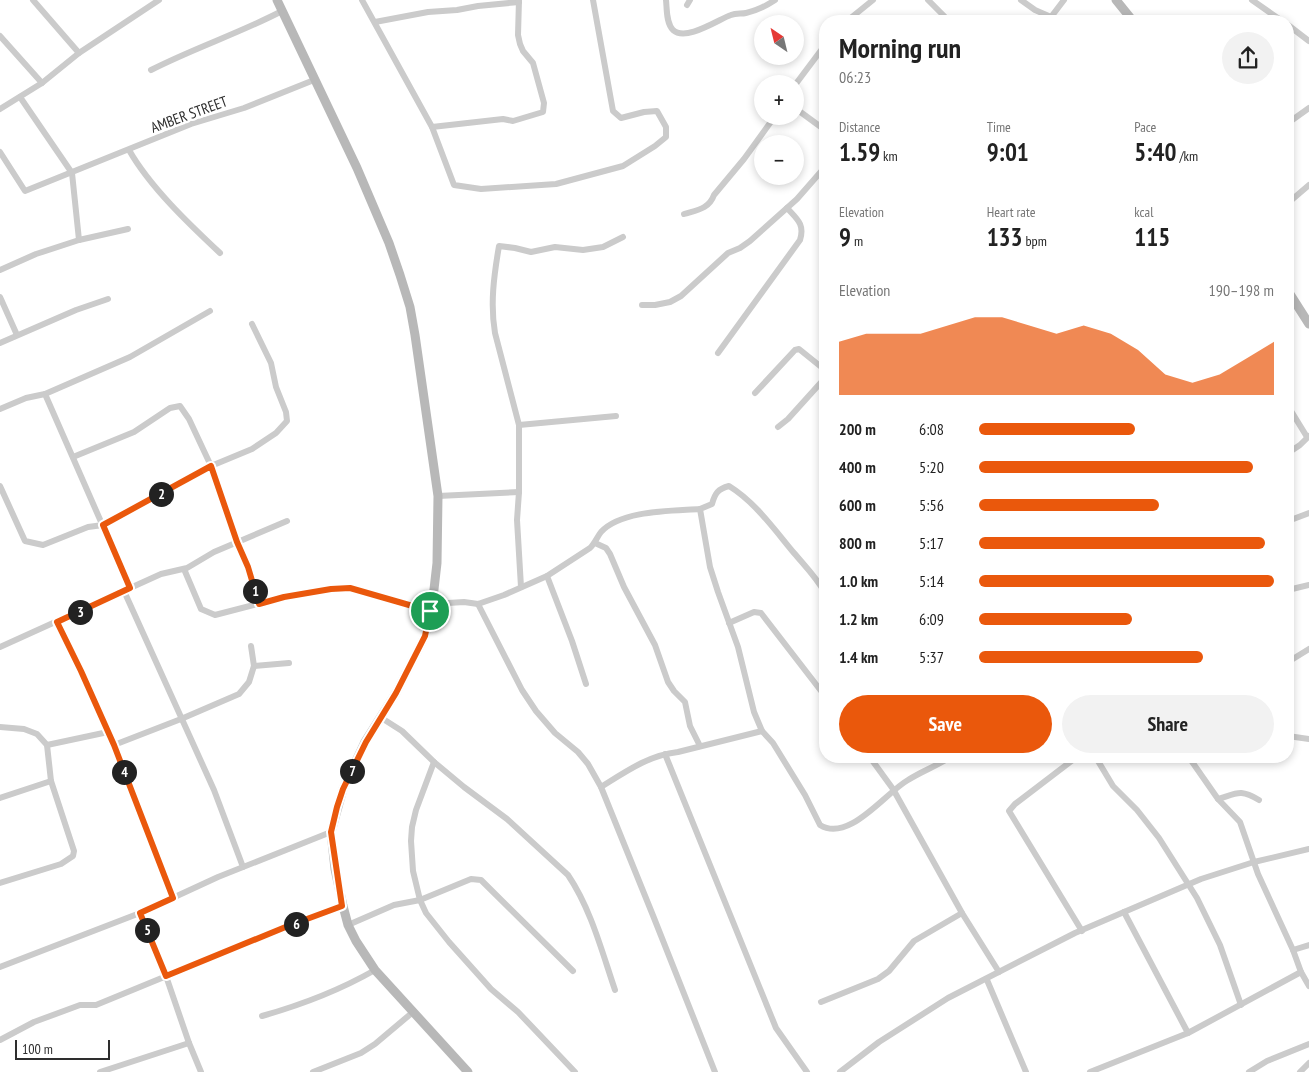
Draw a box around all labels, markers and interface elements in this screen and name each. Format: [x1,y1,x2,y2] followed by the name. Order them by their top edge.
[754,15,804,65] north arrow
[754,15,804,185] map controls
[839,29,961,66] text: Morning run
[1222,32,1274,84] button: share
[839,67,871,87] text: 06:23
[754,75,804,125] button: +
[148,91,230,137] street label: AMBER STREET
[839,118,880,136] text: Distance
[987,118,1011,136] text: Time
[1134,118,1156,136] text: Pace
[754,135,804,185] button: −
[839,136,880,168] text: 1.59
[987,136,1029,168] text: 9:01
[1134,136,1176,168] text: 5:40
[880,147,898,165] text: km
[1176,147,1198,165] text: /km
[839,203,884,221] text: Elevation
[987,203,1036,221] text: Heart rate
[1134,203,1153,221] text: kcal
[839,221,851,253] text: 9
[987,221,1023,253] text: 133
[1134,221,1170,253] text: 115
[851,232,863,250] text: m
[1023,232,1047,250] text: bpm
[839,280,890,300] text: Elevation
[1209,280,1274,300] text: 190–198 m
[839,419,876,439] text: 200 m
[919,419,944,439] text: 6:08
[839,457,876,477] text: 400 m
[919,457,944,477] text: 5:20
[148,482,174,506] pin: 2
[158,485,165,503] text: 2
[839,495,876,515] text: 600 m
[919,495,944,515] text: 5:56
[839,533,876,553] text: 800 m
[919,533,944,553] text: 5:17
[839,571,878,591] text: 1.0 km
[919,571,944,591] text: 5:14
[242,578,268,604] pin: 1
[252,582,259,600] text: 1
[409,590,451,632] pin
[416,597,444,625] icon: arrive
[68,600,92,624] pin: 3
[77,603,84,621] text: 3
[839,609,878,629] text: 1.2 km
[919,609,944,629] text: 6:09
[839,647,878,667] text: 1.4 km
[919,647,944,667] text: 5:37
[839,695,1052,753] button: Save
[1062,695,1274,753] button: Share
[340,758,364,784] pin: 7
[112,760,136,784] pin: 4
[349,762,356,780] text: 7
[121,763,128,781] text: 4
[284,912,308,936] pin: 6
[293,915,300,933] text: 6
[134,918,160,942] pin: 5
[144,921,151,939] text: 5
[15,1037,110,1060] scale bar
[22,1040,53,1058] text: 100 m

